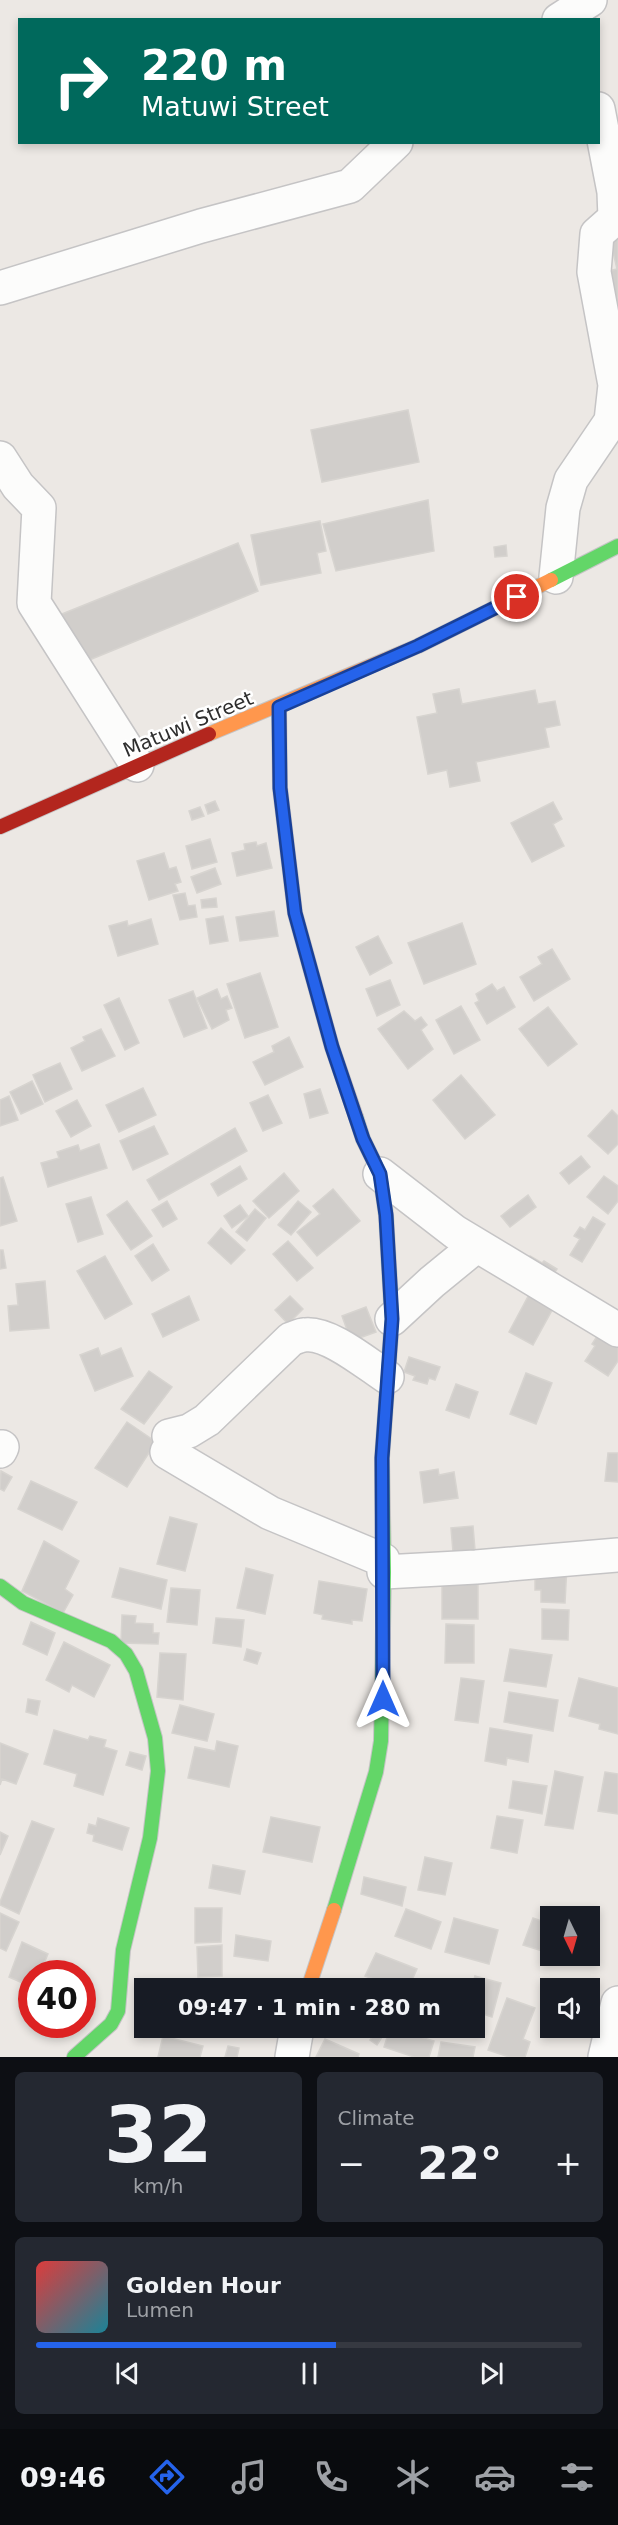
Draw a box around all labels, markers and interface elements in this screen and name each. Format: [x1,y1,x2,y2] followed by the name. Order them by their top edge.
[141,41,287,90] text: 220 m
[42,42,120,120] icon: right
[141,91,329,122] text: Matuwi Street
[491,571,542,622] pin
[500,580,533,613] icon: arrive
[119,686,257,762] street label: Matuwi Street
[351,1667,415,1731] position arrow
[540,1906,600,1966] north arrow
[540,1906,600,2038] map controls
[18,1960,96,2038] speed limit sign: 40
[540,1978,600,2038] button: sound
[178,1995,441,2020] text: 09:47 · 1 min · 280 m
[104,2090,213,2180] text: 32
[338,2106,414,2130] text: Climate
[417,2137,502,2190] text: 22°
[338,2144,365,2183] text: −
[554,2144,582,2183] text: +
[133,2174,183,2198] text: km/h
[126,2273,281,2298] text: Golden Hour
[126,2298,194,2322] text: Lumen
[111,2357,144,2390] icon: previous
[293,2357,326,2390] icon: pause
[475,2357,508,2390] icon: next
[146,2456,188,2498] icon: directions
[228,2456,270,2498] icon: music
[310,2456,352,2498] icon: phone
[392,2456,434,2498] icon: climate
[474,2456,516,2498] icon: car
[556,2456,598,2498] icon: filters
[20,2462,106,2493] text: 09:46

